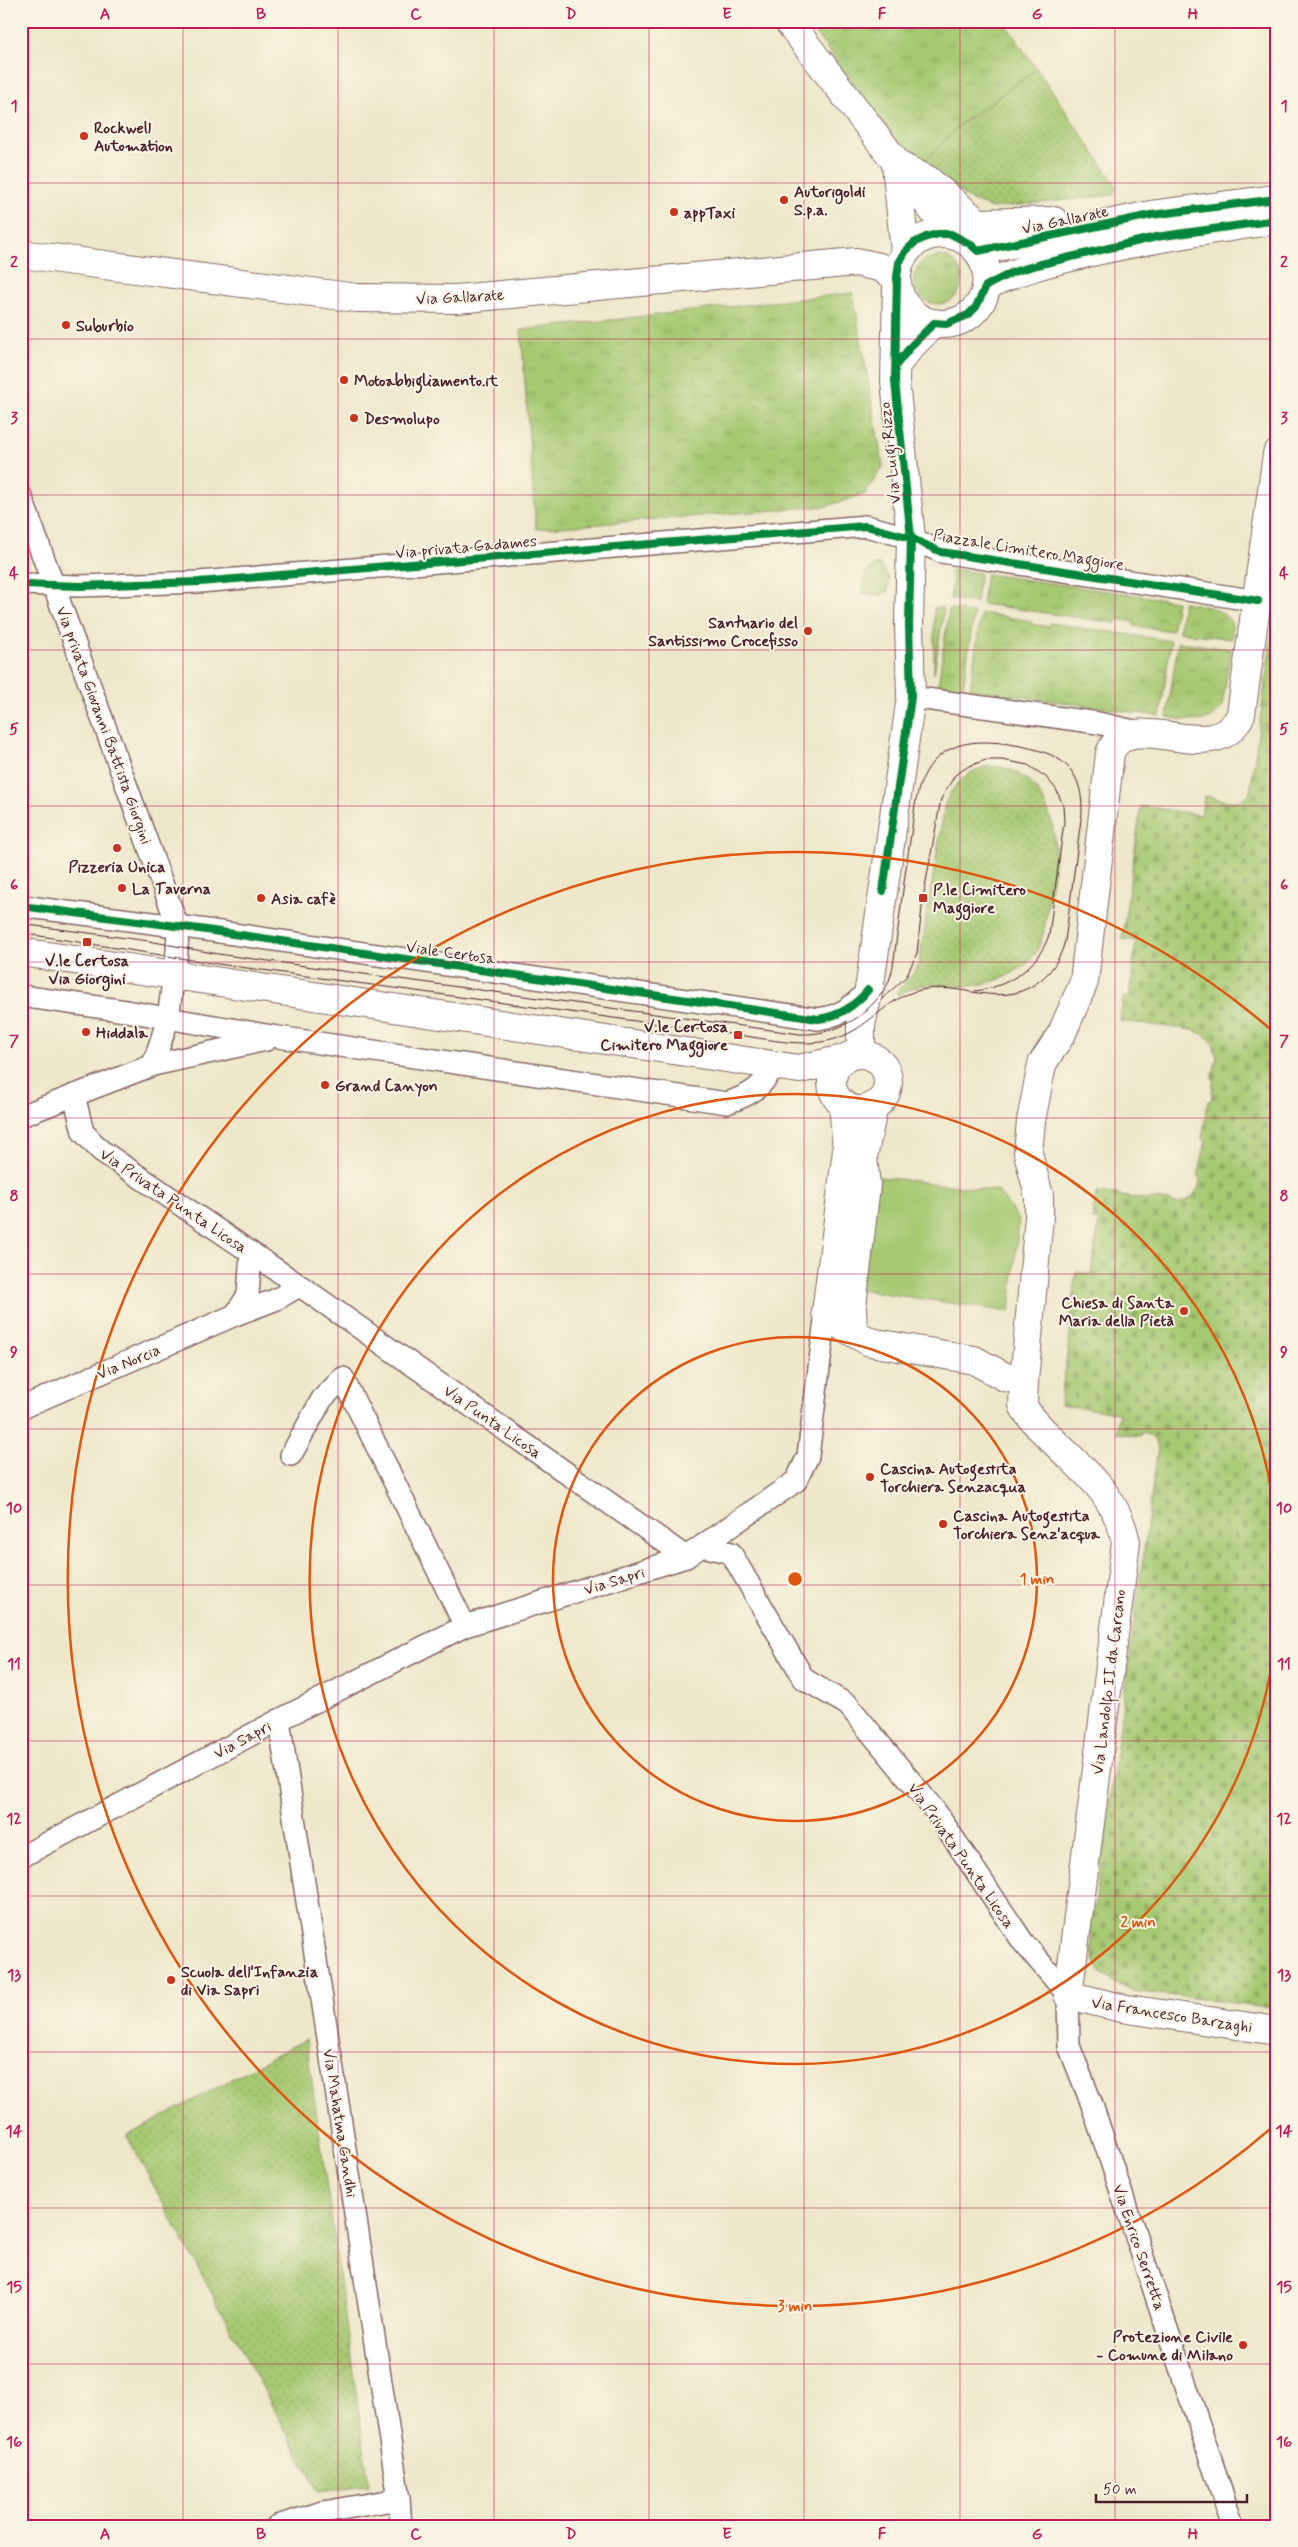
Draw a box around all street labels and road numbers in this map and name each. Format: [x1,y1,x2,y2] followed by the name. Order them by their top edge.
[1020,201,1111,240] street label: Via Gallarate
[415,285,505,310] street label: Via Gallarate
[875,401,907,505] street label: Via Luigi Rizzo
[932,525,1126,577] street label: Piazzale Cimitero Maggiore
[394,531,538,564] street label: Via privata Gadames
[50,604,157,848] street label: Via privata Giovanni Battista Giorgini
[405,937,497,970] street label: Viale Certosa
[95,1144,251,1258] street label: Via Privata Punta Licosa
[94,1340,164,1385] street label: Via Norcia
[439,1381,545,1464] street label: Via Punta Licosa
[581,1562,648,1601] street label: Via Sapri
[1088,1588,1133,1776] street label: Via Landolfo II da Carcano
[210,1716,276,1764] street label: Via Sapri
[902,1779,1019,1933] street label: Via Privata Punta Licosa
[1090,1992,1254,2039] street label: Via Francesco Barzaghi
[317,2047,362,2199] street label: Via Mahatma Gandhi
[1107,2182,1170,2313] street label: Via Enrico Serretta

